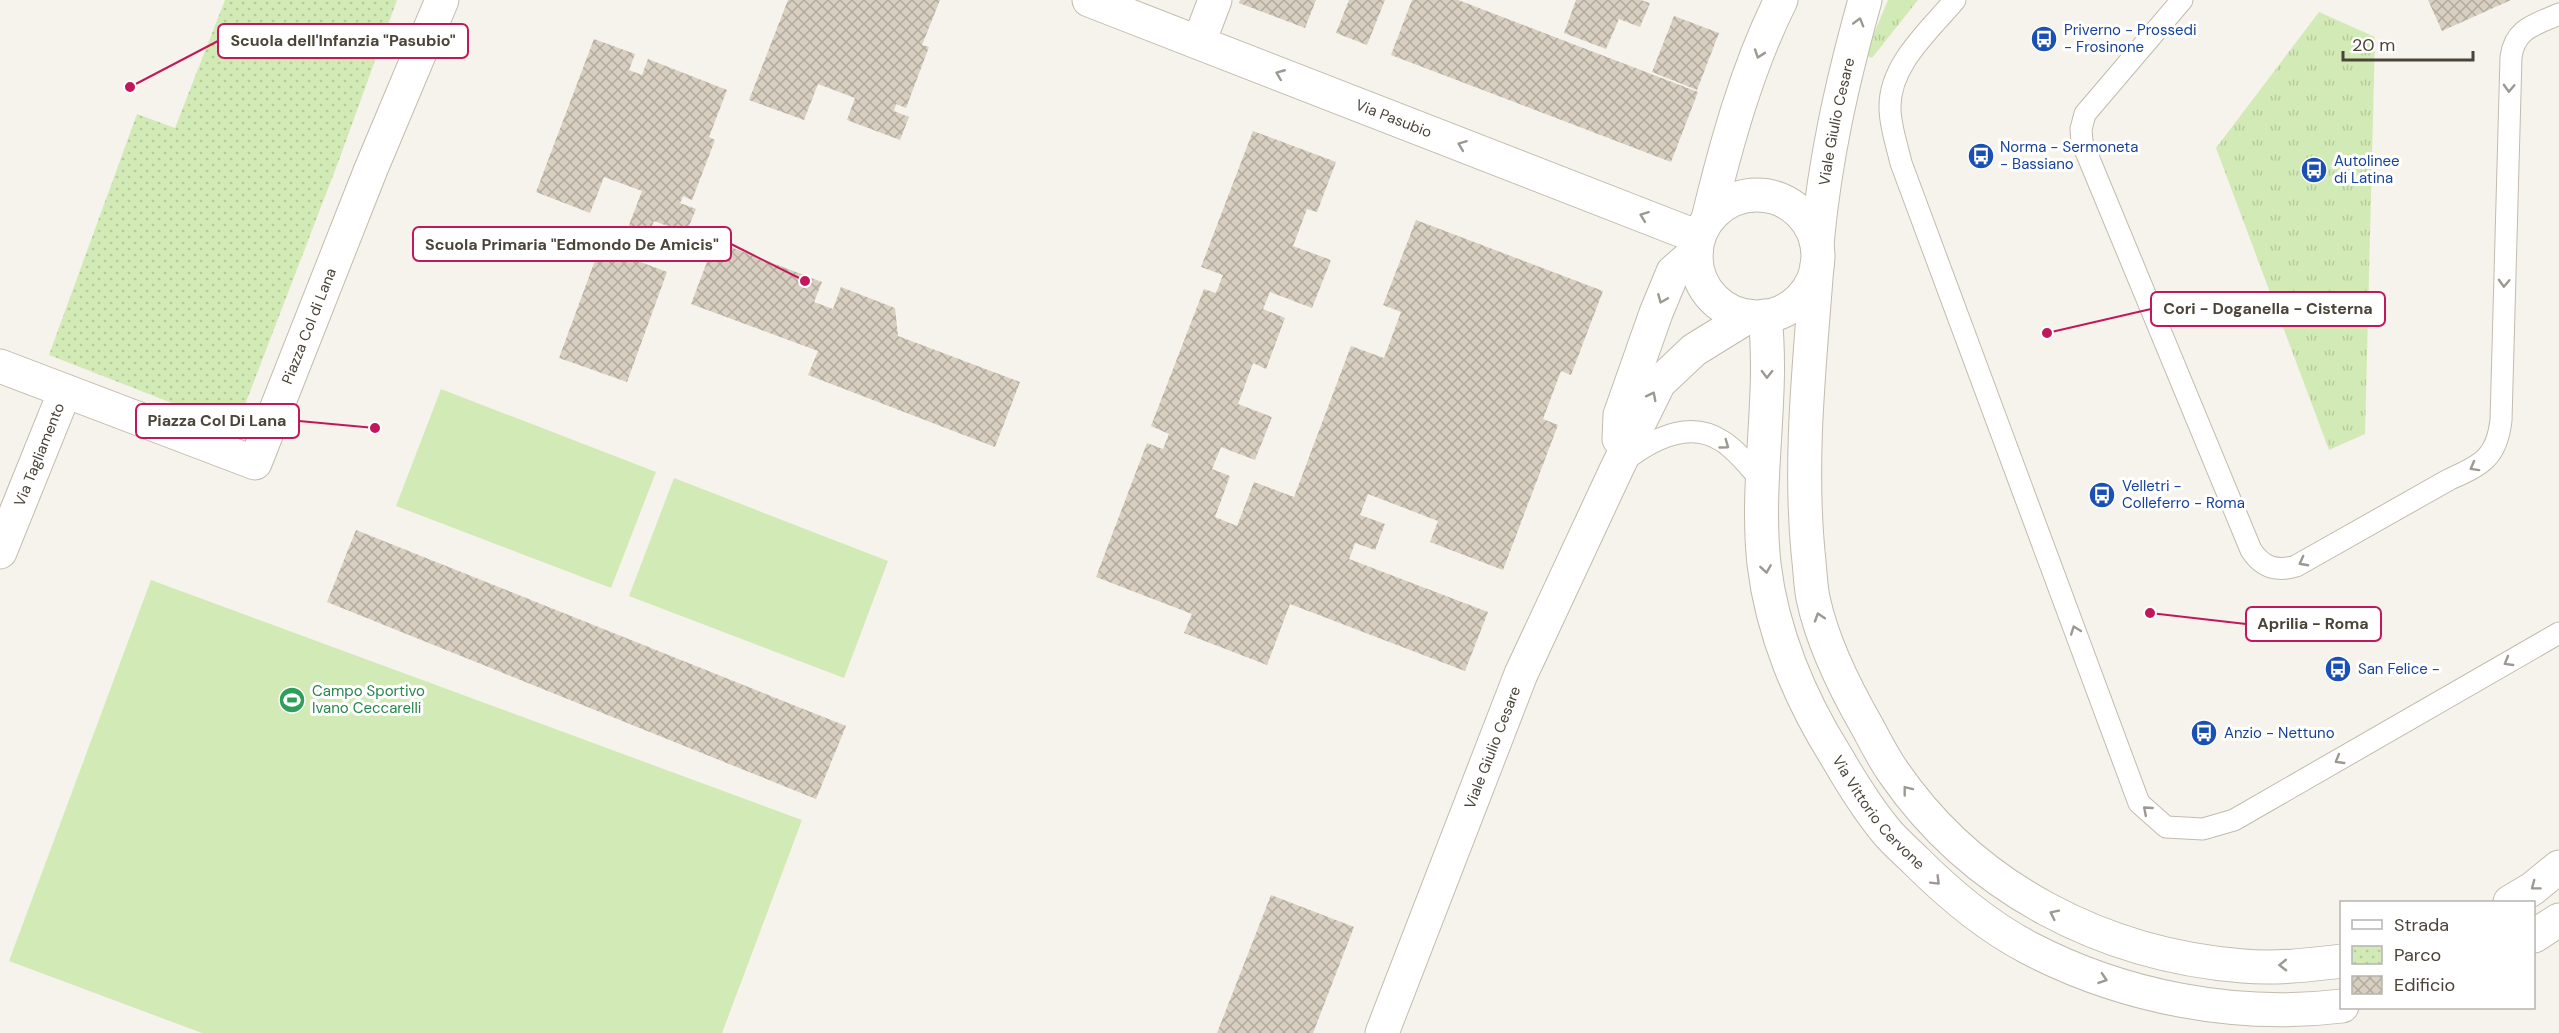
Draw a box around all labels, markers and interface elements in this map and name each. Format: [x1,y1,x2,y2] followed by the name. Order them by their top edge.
[1852,17,1864,28] one-way arrow
[2064,20,2197,57] place label: Priverno - Prossedi - Frosinone
[218,24,468,58] callout: Scuola dell'Infanzia "Pasubio"
[2029,24,2059,54] bus stop icon: Priverno - Prossedi - Frosinone
[2343,24,2474,62] scale bar
[230,30,456,51] text: Scuola dell'Infanzia "Pasubio"
[2352,33,2395,57] text: 20 m
[1753,48,1766,59] one-way arrow
[1814,56,1859,187] street label: Viale Giulio Cesare
[1276,69,1287,81] one-way arrow
[2503,83,2516,92] one-way arrow
[1353,95,1435,143] street label: Via Pasubio
[2000,137,2138,174] place label: Norma - Sermoneta - Bassiano
[1457,140,1468,153] one-way arrow
[1966,141,1996,171] bus stop icon: Norma - Sermoneta - Bassiano
[2334,151,2400,188] place label: Autolinee di Latina
[2299,155,2329,185] bus stop icon: Autolinee di Latina
[1639,211,1650,223] one-way arrow
[413,227,731,261] callout: Scuola Primaria "Edmondo De Amicis"
[425,234,719,255] text: Scuola Primaria "Edmondo De Amicis"
[277,265,341,387] street label: Piazza Col di Lana
[2498,278,2511,287] one-way arrow
[1657,292,1669,303] one-way arrow
[2151,292,2385,326] callout: Cori - Doganella - Cisterna
[2163,298,2373,319] text: Cori - Doganella - Cisterna
[1761,369,1773,378] one-way arrow
[1645,392,1656,403] one-way arrow
[9,400,69,509] street label: Via Tagliamento
[136,404,299,438] callout: Piazza Col Di Lana
[147,410,287,431] text: Piazza Col Di Lana
[1718,437,1729,448] one-way arrow
[2470,460,2480,471] one-way arrow
[2122,476,2245,513] place label: Velletri - Colleferro - Roma
[2087,480,2117,510] bus stop icon: Velletri - Colleferro - Roma
[2299,555,2310,566] one-way arrow
[1759,564,1771,573] one-way arrow
[2246,607,2381,641] callout: Aprilia - Roma
[1814,612,1827,622] one-way arrow
[2257,613,2369,634] text: Aprilia - Roma
[2069,626,2082,636] one-way arrow
[2323,654,2353,684] bus stop icon: San Felice -
[2504,655,2514,667] one-way arrow
[2358,659,2440,679] place label: San Felice -
[312,681,425,718] place label: Campo Sportivo Ivano Ceccarelli
[1460,683,1525,812] street label: Viale Giulio Cesare
[277,685,307,715] sports icon: Campo Sportivo Ivano Ceccarelli
[2189,718,2219,748] bus stop icon: Anzio - Nettuno
[2224,723,2335,743] place label: Anzio - Nettuno
[1828,752,1929,874] street label: Via Vittorio Cervone
[2335,752,2345,764] one-way arrow
[1903,785,1914,796] one-way arrow
[2143,806,2154,817] one-way arrow
[1929,874,1940,885] one-way arrow
[2531,878,2542,889] one-way arrow
[2340,901,2535,1009] legend
[2050,910,2061,922] one-way arrow
[2394,913,2449,937] text: Strada
[2394,943,2441,967] text: Parco
[2279,959,2288,972] one-way arrow
[2097,972,2108,984] one-way arrow
[2394,973,2455,997] text: Edificio

